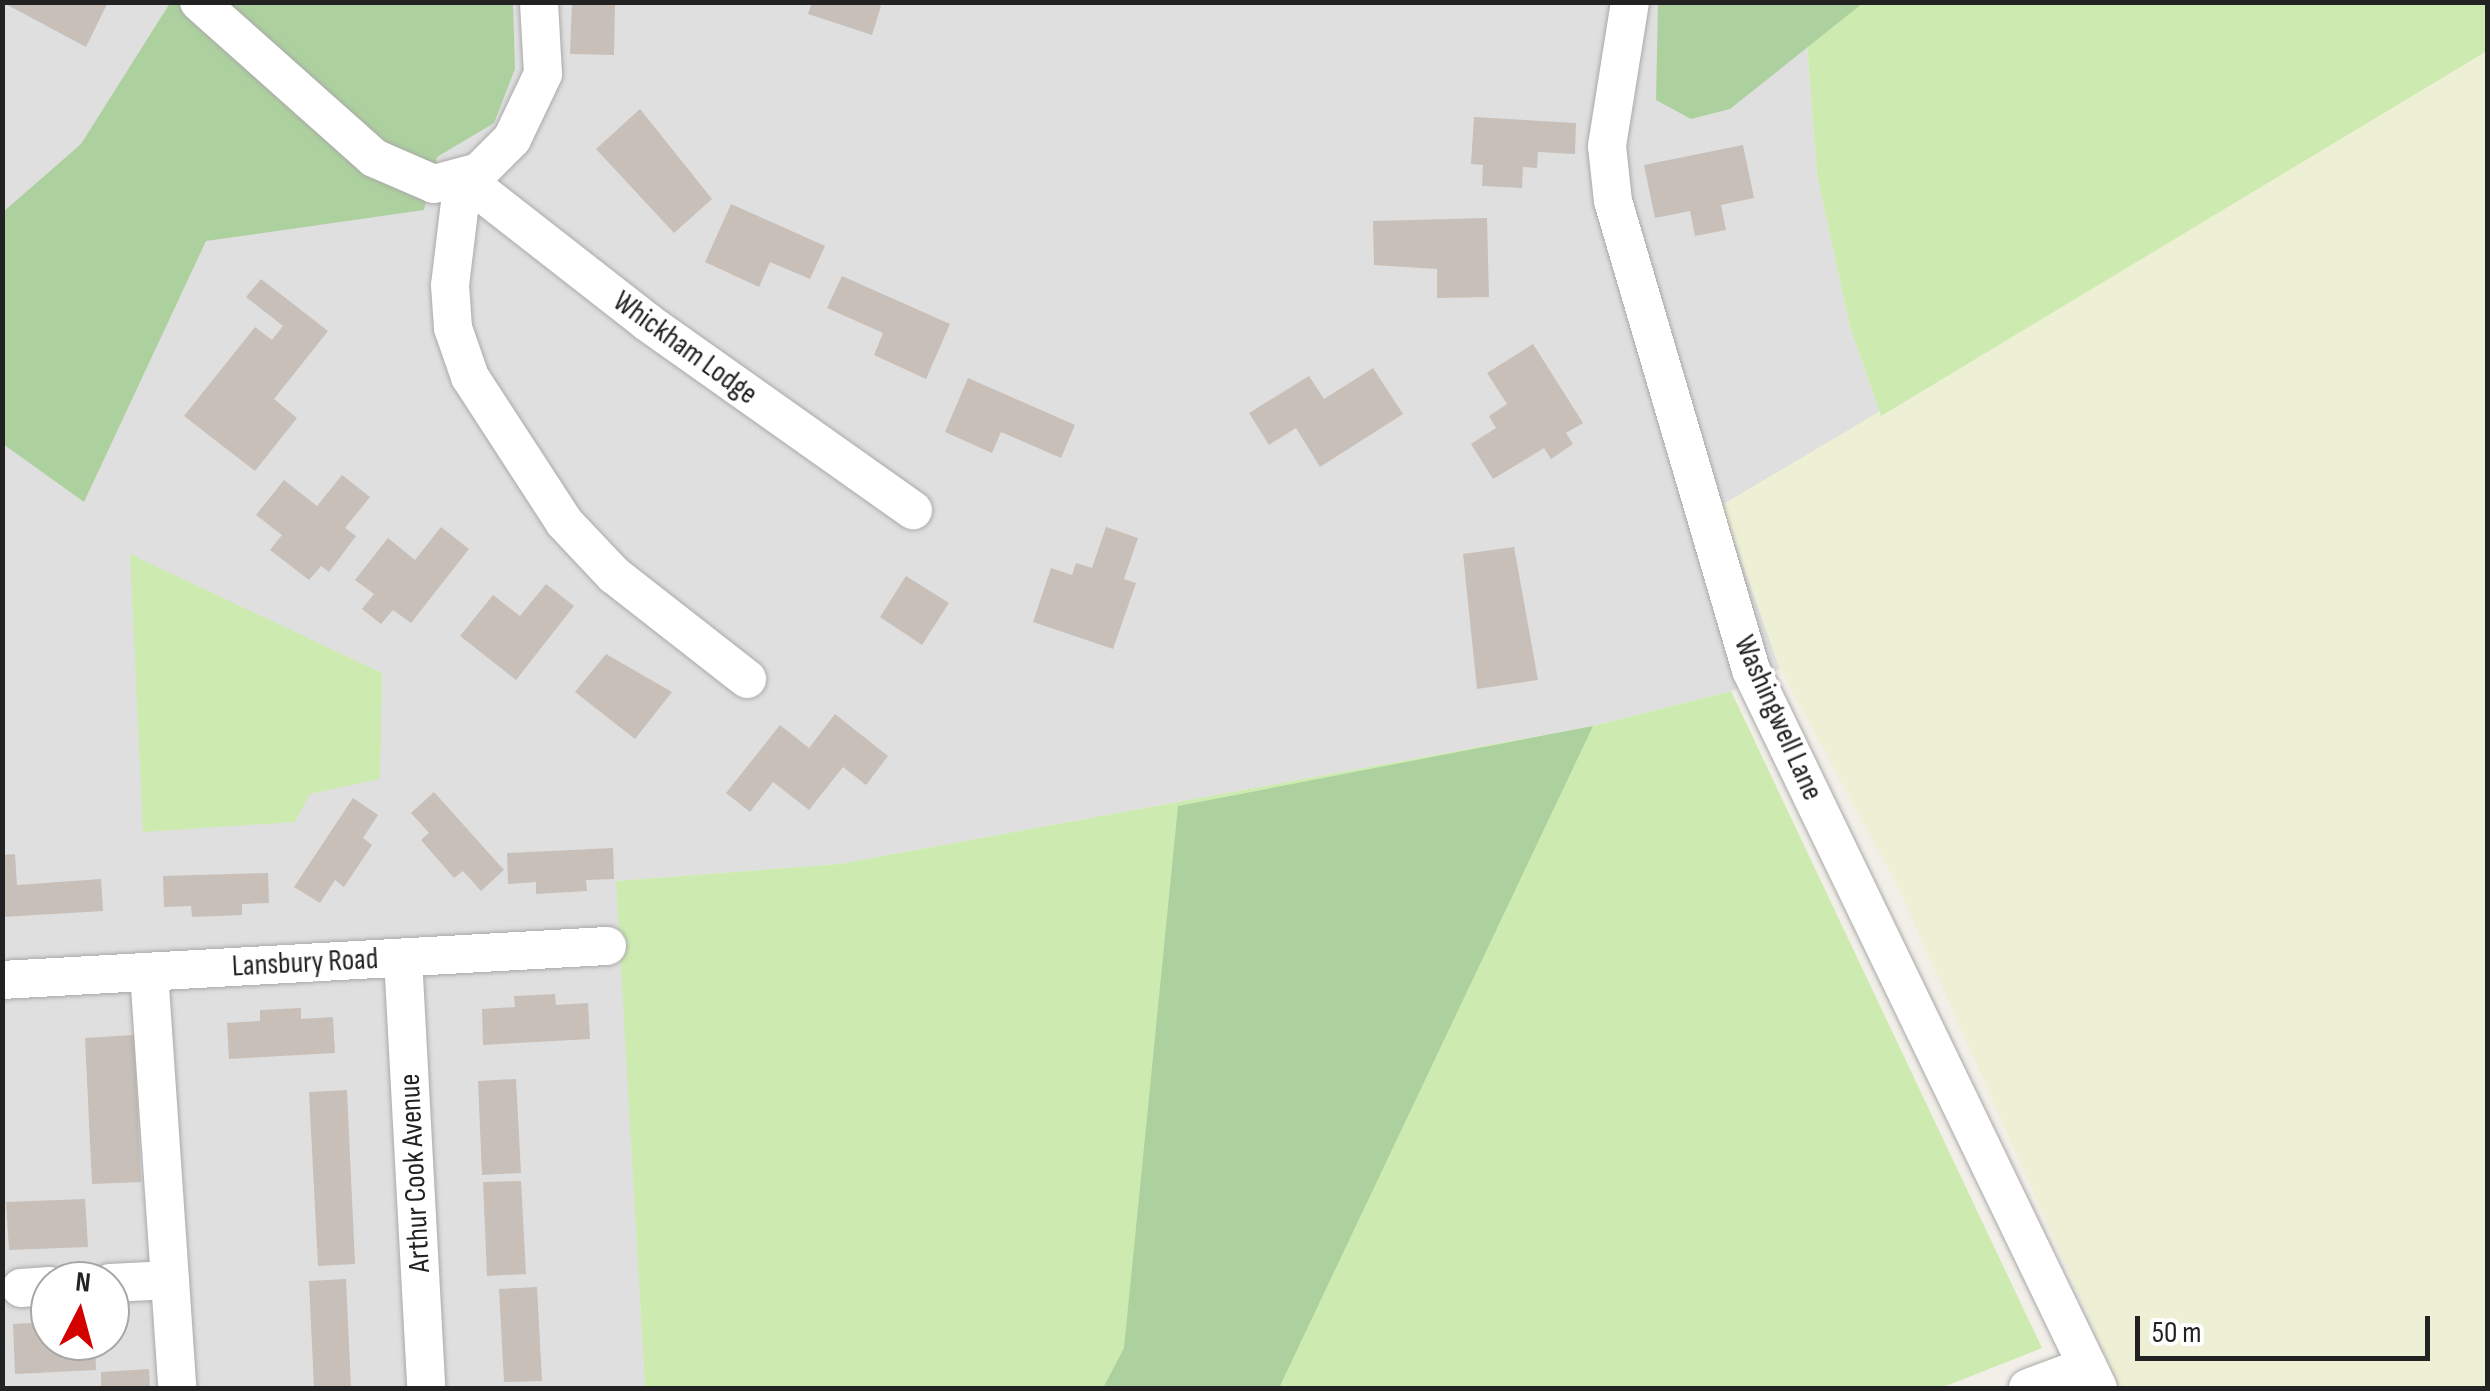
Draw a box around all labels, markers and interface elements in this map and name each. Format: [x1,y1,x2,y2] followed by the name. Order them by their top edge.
[606,284,764,412] street label: Whickham Lodge
[1726,630,1830,806] street label: Washingwell Lane
[231,941,379,985] street label: Lansbury Road
[392,1073,438,1273] street label: Arthur Cook Avenue
[30,1261,130,1361] north arrow
[74,1265,92,1300] text: N
[2140,1296,2435,1358] scale bar
[2152,1315,2201,1351] text: 50 m

